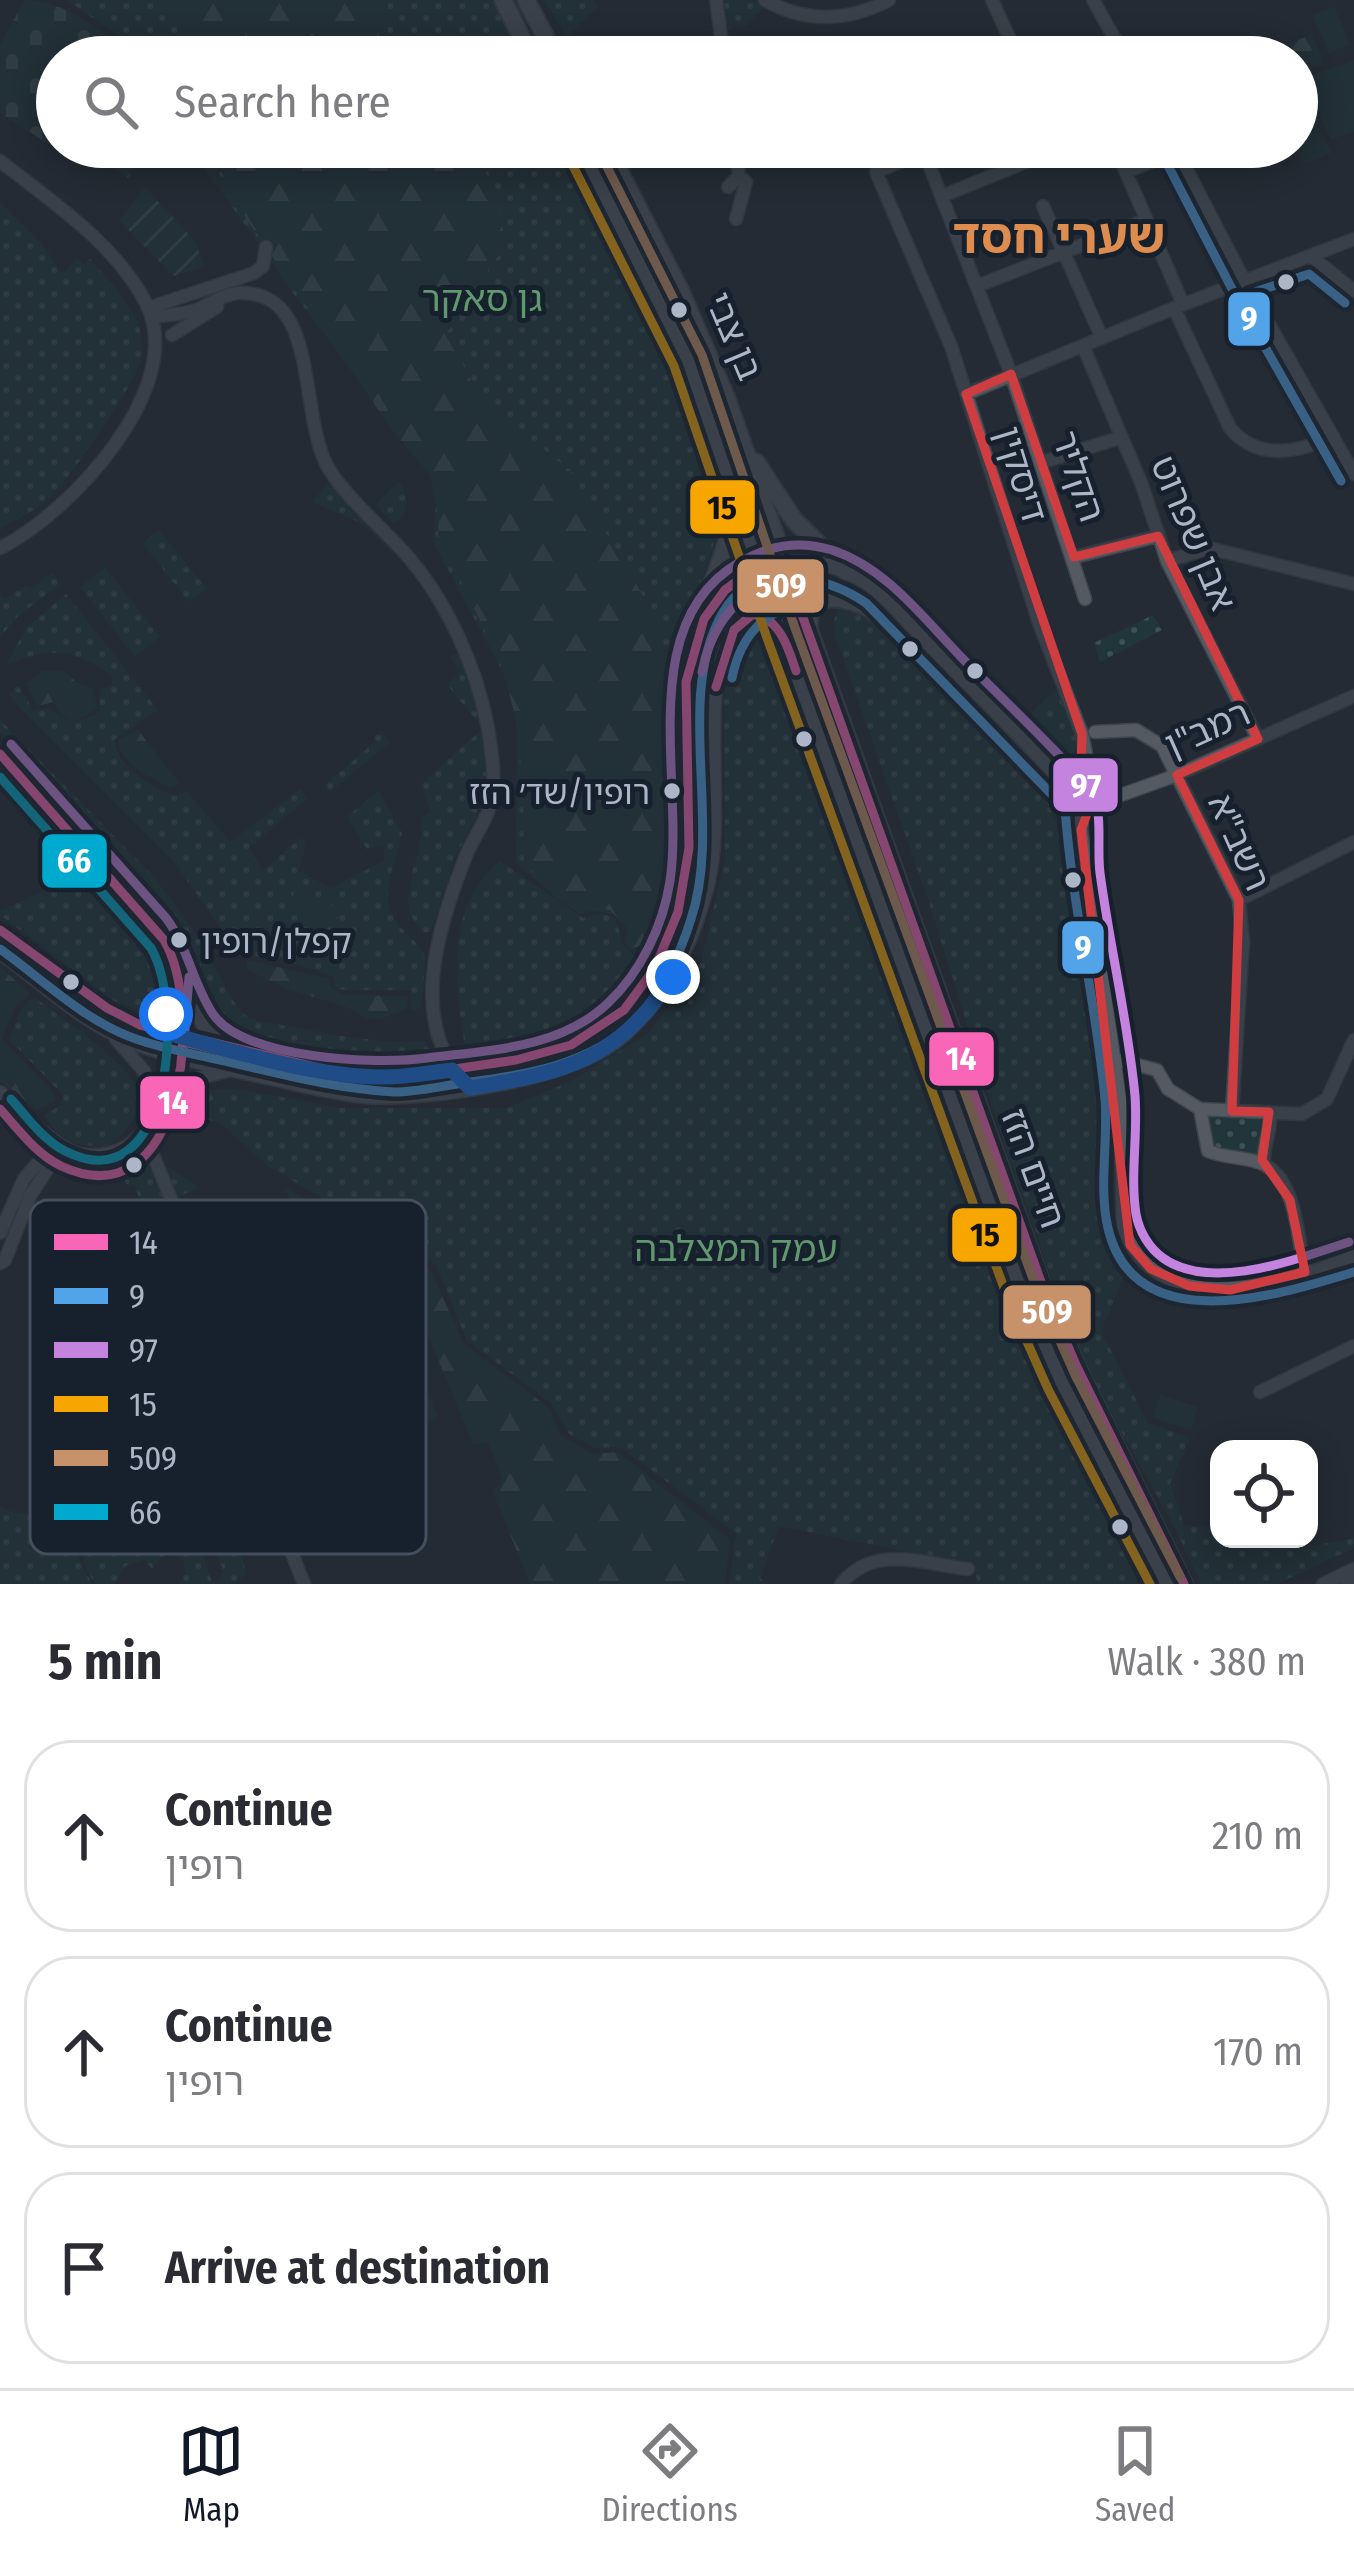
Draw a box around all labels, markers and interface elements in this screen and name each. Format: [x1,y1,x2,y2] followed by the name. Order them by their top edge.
[36,36,1318,168] search box
[78,69,144,135] icon: search
[174,75,391,129] text: Search here
[953,208,1165,266] district label: שערי חסד
[1275,271,1297,293] unlabelled marker
[422,277,542,321] park label: גן סאקר
[696,286,772,387] street label: בן צבי
[1226,290,1272,348] line badge: 9
[668,299,690,321] unlabelled marker
[1240,299,1258,339] text: 9
[986,421,1056,528] street label: דיסקין
[1042,425,1114,527] street label: הקליר
[1141,450,1245,617] street label: אבן שפרוט
[688,478,757,536] line badge: 15
[707,488,737,528] text: 15
[735,557,826,615] line badge: 509
[755,566,807,606] text: 509
[899,638,921,660] unlabelled marker
[964,660,986,682] unlabelled marker
[1158,691,1257,767] street label: רמב"ן
[793,728,815,750] unlabelled marker
[1051,756,1120,814] line badge: 97
[1071,766,1101,806] text: 97
[469,773,650,813] place label: רופין/שד׳ הזז
[661,780,683,802] marker: רופין/שד׳ הזז
[1198,787,1280,898] street label: רשב"א
[40,832,109,890] line badge: 66
[57,841,91,881] text: 66
[1062,869,1084,891] unlabelled marker
[1060,919,1106,976] line badge: 9
[201,922,352,962] place label: קפלן/רופין
[1074,928,1092,968] text: 9
[168,929,190,951] marker: קפלן/רופין
[646,950,700,1004] route end
[60,971,82,993] unlabelled marker
[139,987,193,1041] route start
[927,1030,996,1088] line badge: 14
[946,1039,976,1079] text: 14
[138,1074,207,1131] line badge: 14
[158,1083,188,1123] text: 14
[991,1103,1075,1234] street label: חיים הזז
[123,1154,145,1176] unlabelled marker
[30,1200,426,1554] legend
[950,1206,1019,1264] line badge: 15
[970,1215,1000,1255] text: 15
[129,1223,158,1263] text: 14
[634,1227,838,1271] park label: עמק המצלבה
[129,1277,145,1317] text: 9
[1001,1283,1093,1341] line badge: 509
[1021,1292,1073,1332] text: 509
[129,1331,158,1371] text: 97
[129,1385,157,1425] text: 15
[129,1439,177,1479] text: 509
[1210,1440,1318,1548] map controls
[1210,1440,1318,1548] button: locate
[129,1493,162,1533] text: 66
[1109,1516,1131,1538] unlabelled marker
[48,1631,163,1693] text: 5 min
[1108,1639,1306,1685] text: Walk · 380 m
[165,1783,333,1837] text: Continue
[51,1803,117,1869] icon: ahead
[1212,1813,1303,1859] text: 210 m
[165,1843,244,1889] text: רופין
[165,1999,333,2053] text: Continue
[51,2019,117,2085] icon: ahead
[1213,2029,1303,2075] text: 170 m
[165,2059,244,2105] text: רופין
[51,2235,117,2301] icon: arrive
[165,2241,550,2295] text: Arrive at destination
[178,2418,244,2530] tab: Map
[601,2418,738,2530] tab: Directions
[1095,2418,1175,2530] tab: Saved

